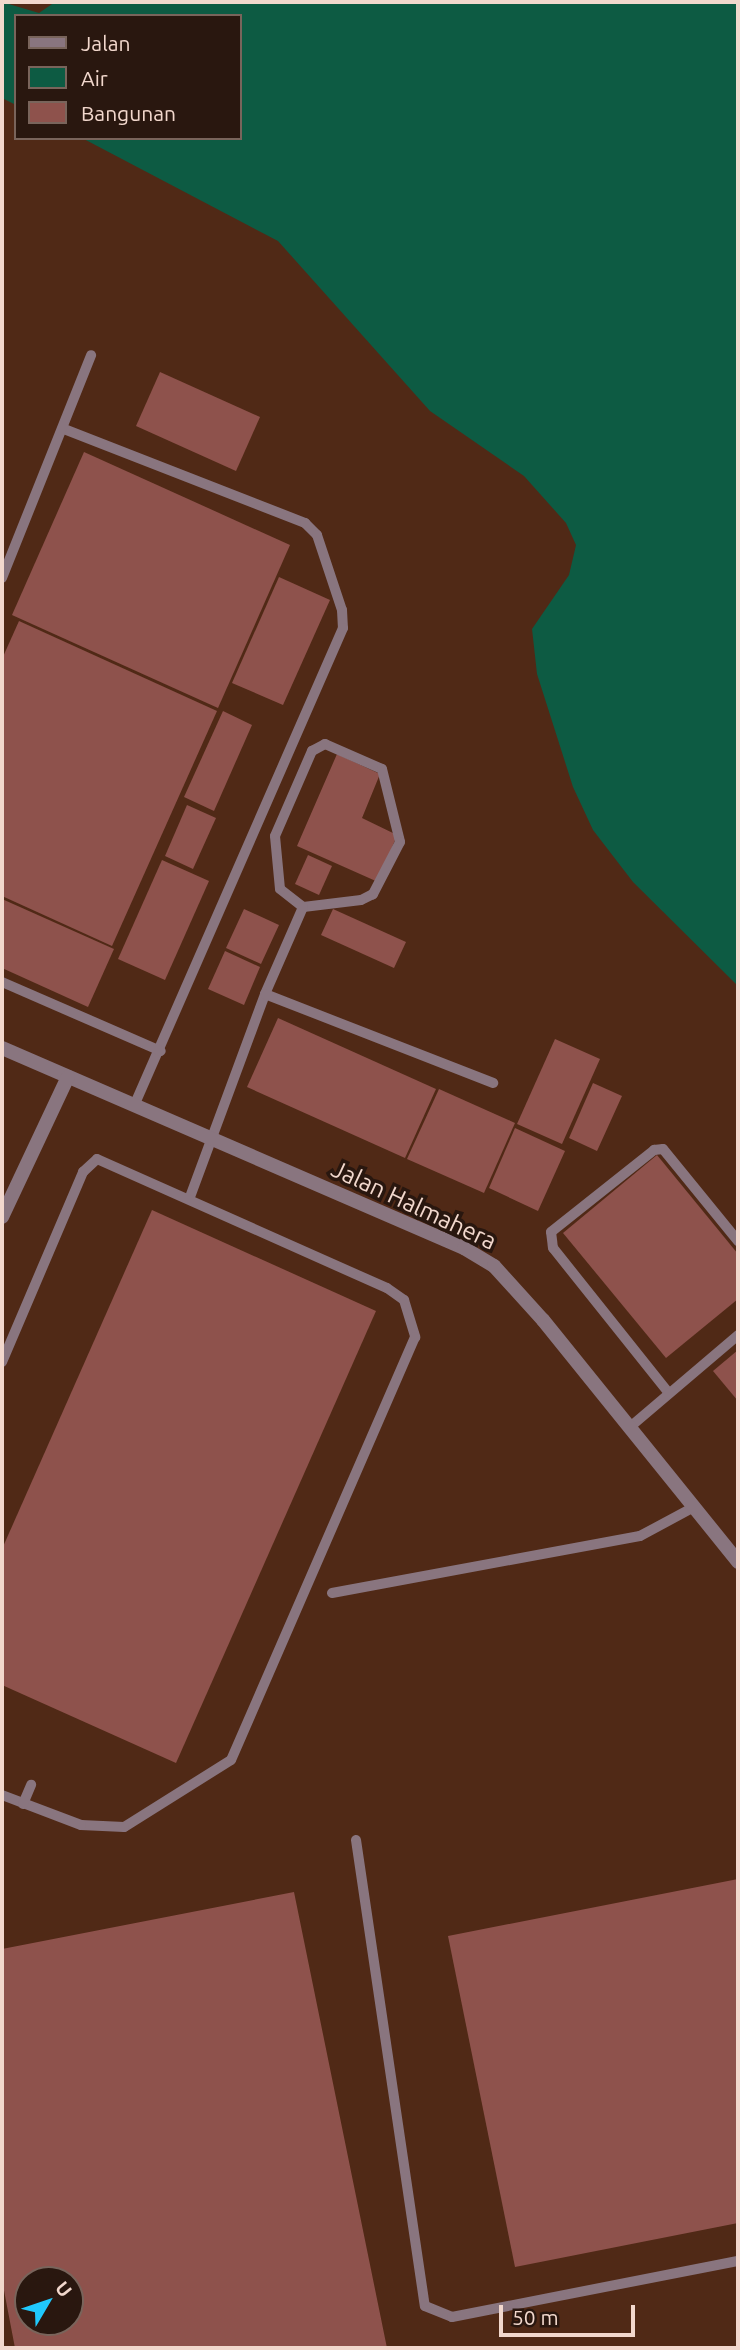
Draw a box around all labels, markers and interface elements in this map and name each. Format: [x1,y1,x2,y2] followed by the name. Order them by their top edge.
[14,14,242,140] legend
[81,31,130,55] text: Jalan
[81,66,108,90] text: Air
[81,101,176,125] text: Bangunan
[327,1154,501,1256] street label: Jalan Halmahera
[14,2266,84,2336] north arrow
[51,2277,77,2301] text: U
[502,2290,638,2334] scale bar
[512,2305,559,2329] text: 50 m

